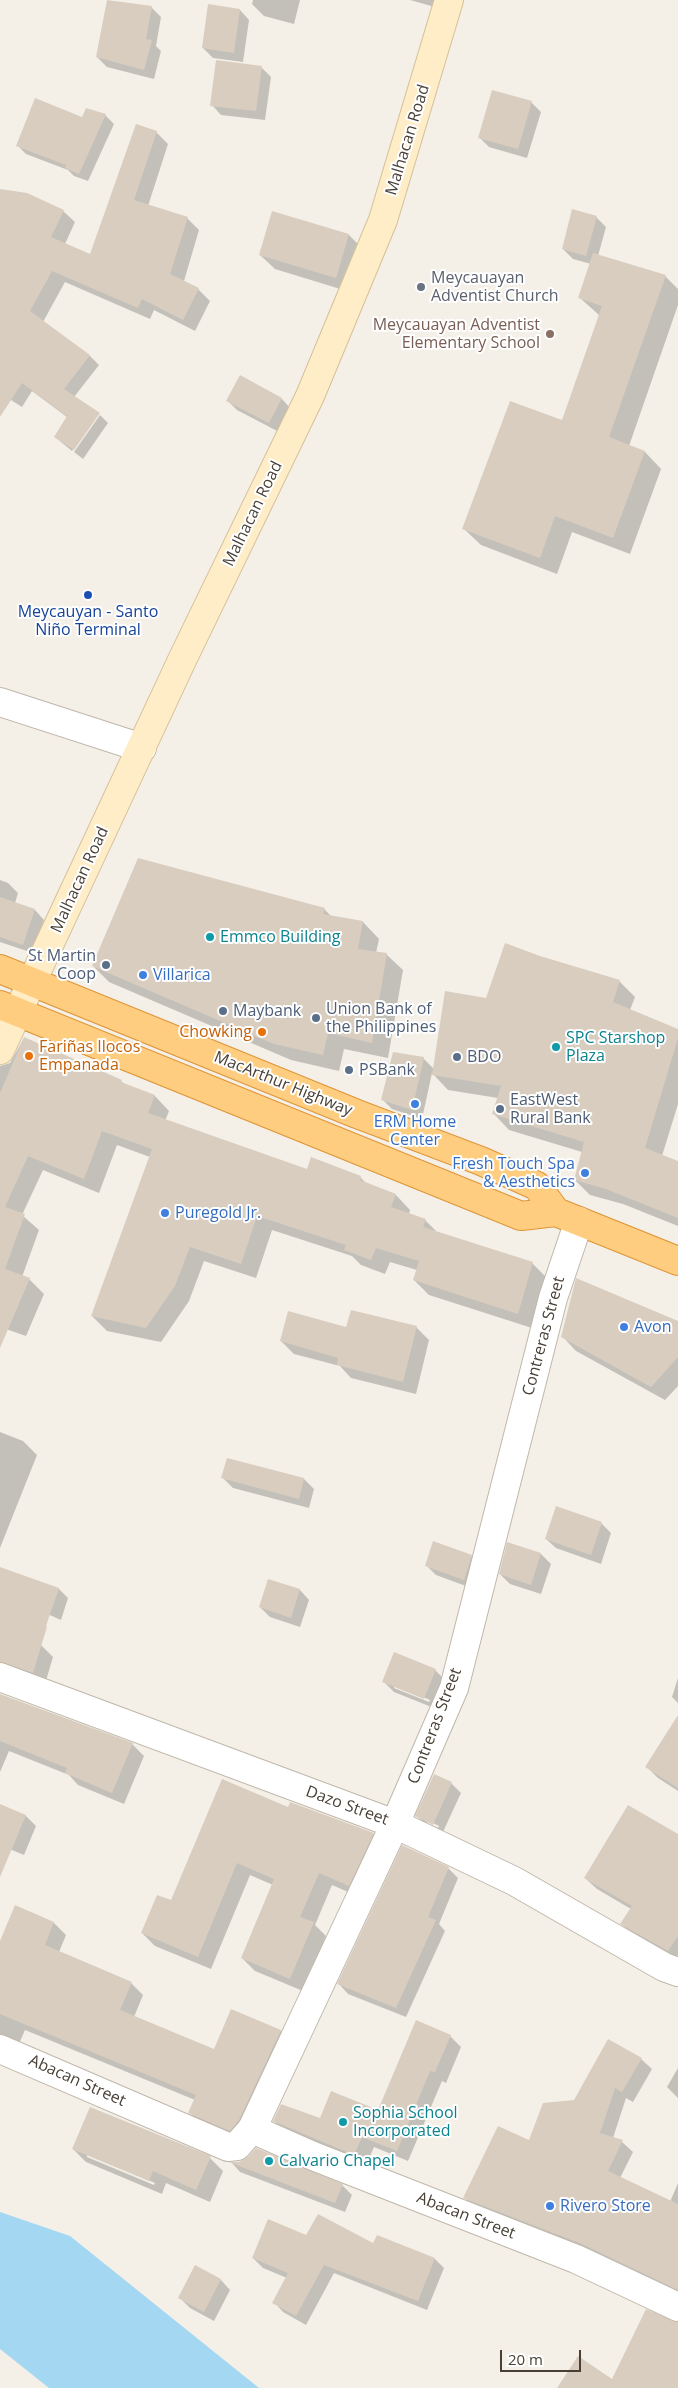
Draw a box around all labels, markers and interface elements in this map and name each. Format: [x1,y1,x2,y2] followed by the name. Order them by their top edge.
[382,82,434,198] street label: Malhacan Road
[431,268,559,306] place label: Meycauayan Adventist Church
[415,281,427,293] marker: Meycauayan Adventist Church
[373,315,540,353] place label: Meycauayan Adventist Elementary School
[544,328,556,340] marker: Meycauayan Adventist Elementary School
[219,458,287,570] street label: Malhacan Road
[82,589,94,601] marker: Meycauyan - Santo Niño Terminal
[18,602,158,640] place label: Meycauyan - Santo Niño Terminal
[47,824,113,936] street label: Malhacan Road
[220,927,341,947] place label: Emmco Building
[204,931,216,943] marker: Emmco Building
[28,946,96,984] place label: St Martin Coop
[100,959,112,971] marker: St Martin Coop
[153,965,211,985] place label: Villarica
[137,969,149,981] marker: Villarica
[326,999,436,1037] place label: Union Bank of the Philippines
[233,1001,301,1021] place label: Maybank
[217,1005,229,1017] marker: Maybank
[310,1012,322,1024] marker: Union Bank of the Philippines
[179,1022,252,1042] place label: Chowking
[256,1026,268,1038] marker: Chowking
[566,1028,665,1066] place label: SPC Starshop Plaza
[39,1037,140,1075] place label: Fariñas Ilocos Empanada
[550,1041,562,1053] marker: SPC Starshop Plaza
[467,1047,501,1067] place label: BDO
[211,1048,355,1120] street label: MacArthur Highway
[23,1050,35,1062] marker: Fariñas Ilocos Empanada
[451,1051,463,1063] marker: BDO
[359,1060,415,1080] place label: PSBank
[343,1064,355,1076] marker: PSBank
[510,1090,591,1128] place label: EastWest Rural Bank
[409,1098,421,1110] marker: ERM Home Center
[494,1103,506,1115] marker: EastWest Rural Bank
[374,1112,456,1150] place label: ERM Home Center
[452,1154,575,1192] place label: Fresh Touch Spa & Aesthetics
[579,1167,591,1179] marker: Fresh Touch Spa & Aesthetics
[175,1203,261,1223] place label: Puregold Jr.
[159,1207,171,1219] marker: Puregold Jr.
[519,1274,569,1398] street label: Contreras Street
[634,1317,672,1337] place label: Avon
[618,1321,630,1333] marker: Avon
[404,1665,466,1787] street label: Contreras Street
[303,1782,391,1830] street label: Dazo Street
[26,2051,128,2111] street label: Abacan Street
[353,2103,458,2141] place label: Sophia School Incorporated
[337,2116,349,2128] marker: Sophia School Incorporated
[279,2151,395,2171] place label: Calvario Chapel
[263,2155,275,2167] marker: Calvario Chapel
[414,2188,518,2244] street label: Abacan Street
[560,2196,651,2216] place label: Rivero Store
[544,2200,556,2212] marker: Rivero Store
[503,2340,584,2372] scale bar
[508,2349,543,2369] text: 20 m

